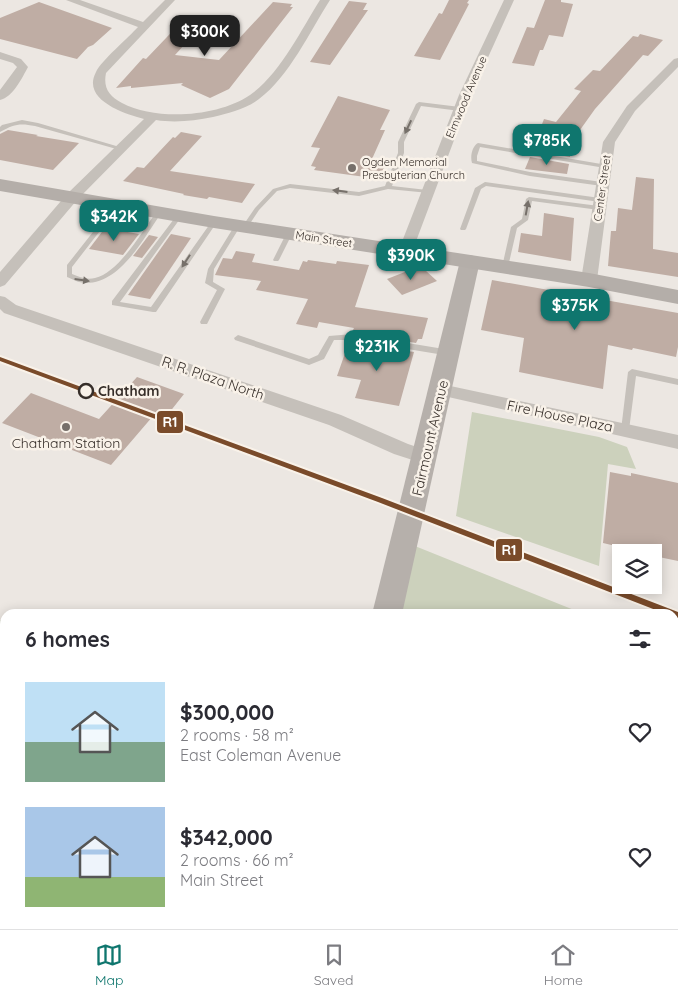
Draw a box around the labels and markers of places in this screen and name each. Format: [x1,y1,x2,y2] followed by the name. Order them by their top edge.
[170,15,240,57] pin: $300K
[512,124,582,166] pin: $785K
[362,155,465,182] place label: Ogden Memorial Presbyterian Church
[346,162,358,174] marker: Ogden Memorial Presbyterian Church
[79,200,149,242] pin: $342K
[376,238,446,281] pin: $390K
[540,288,610,331] pin: $375K
[342,330,412,372] pin: $231K
[98,382,159,400] place label: Chatham
[78,383,94,399] marker: Chatham
[60,421,72,433] marker: Chatham Station
[12,434,120,452] place label: Chatham Station

